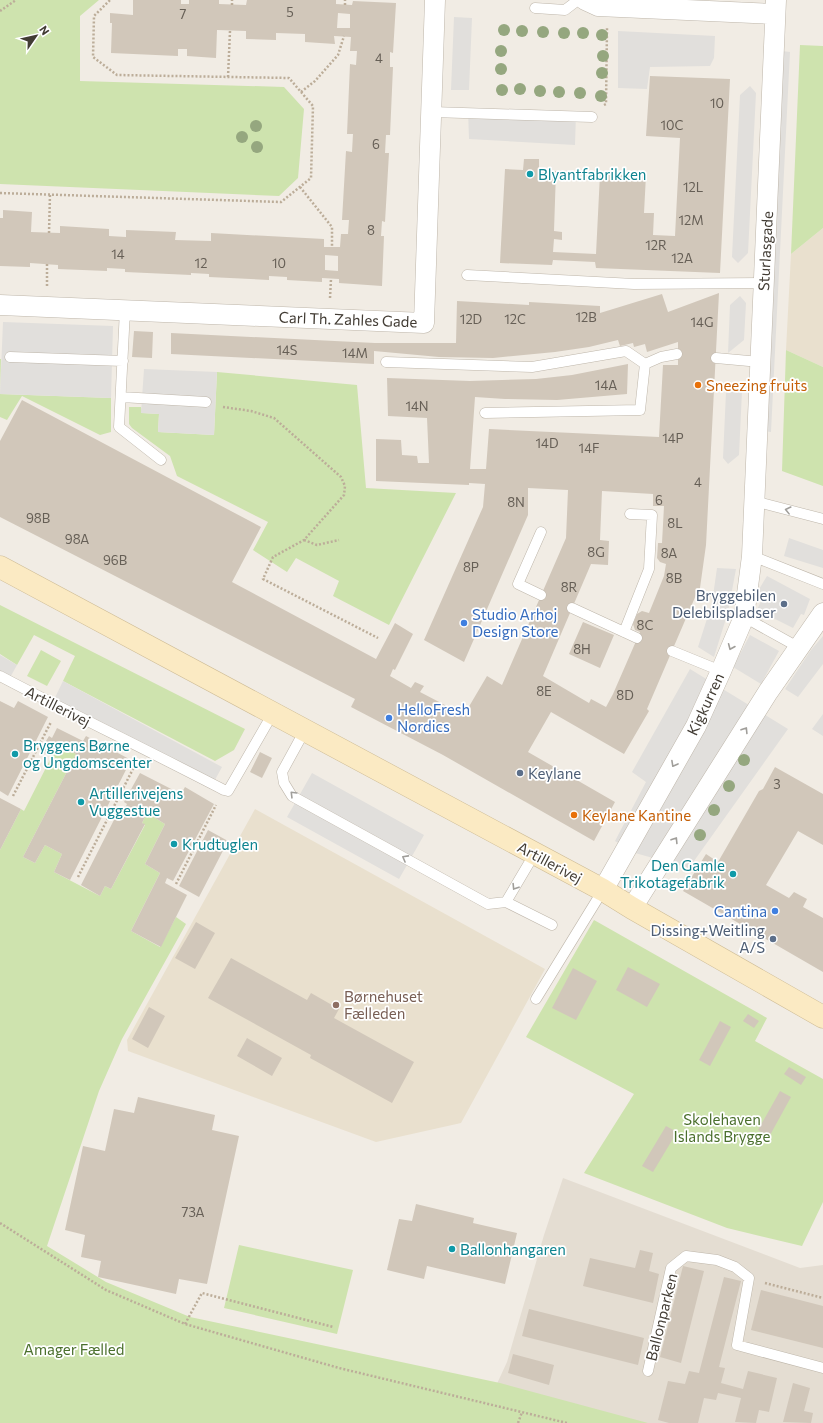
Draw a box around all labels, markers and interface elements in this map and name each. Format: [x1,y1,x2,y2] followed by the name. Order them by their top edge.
[286,4,294,20] house number: 5
[180,6,187,22] house number: 7
[16,16,56,56] north arrow
[37,23,52,37] text: N
[375,50,383,66] house number: 4
[710,95,724,111] house number: 10
[661,117,684,133] house number: 10C
[372,136,380,152] house number: 6
[538,165,646,183] place label: Blyantfabrikken
[525,169,535,179] marker: Blyantfabrikken
[683,179,703,195] house number: 12L
[754,210,776,291] street label: Sturlasgade
[678,212,704,228] house number: 12M
[367,222,375,238] house number: 8
[645,237,667,253] house number: 12R
[111,246,125,262] house number: 14
[671,250,693,266] house number: 12A
[195,255,207,271] house number: 12
[272,255,286,271] house number: 10
[278,308,418,330] street label: Carl Th. Zahles Gade
[575,309,597,325] house number: 12B
[460,311,482,327] house number: 12D
[504,311,526,327] house number: 12C
[691,314,713,330] house number: 14G
[277,342,298,358] house number: 14S
[342,345,368,361] house number: 14M
[706,376,807,394] place label: Sneezing fruits
[595,377,617,393] house number: 14A
[693,380,703,390] marker: Sneezing fruits
[405,398,429,414] house number: 14N
[662,430,684,446] house number: 14P
[536,435,558,451] house number: 14D
[579,440,599,456] house number: 14F
[694,474,702,490] house number: 4
[655,492,663,508] house number: 6
[507,494,525,510] house number: 8N
[785,506,792,515] one-way arrow
[26,510,50,526] house number: 98B
[667,515,683,531] house number: 8L
[65,531,89,547] house number: 98A
[587,544,605,560] house number: 8G
[661,545,677,561] house number: 8A
[103,552,127,568] house number: 96B
[463,559,479,575] house number: 8P
[666,570,682,586] house number: 8B
[561,579,578,595] house number: 8R
[672,586,776,621] place label: Bryggebilen Delebilspladser
[779,599,789,609] marker: Bryggebilen Delebilspladser
[472,605,559,640] place label: Studio Arhoj Design Store
[637,617,653,633] house number: 8C
[459,618,469,628] marker: Studio Arhoj Design Store
[573,641,591,657] house number: 8H
[728,643,736,651] one-way arrow
[683,670,727,738] street label: Kigkurren
[22,682,94,730] street label: Artillerivej
[536,683,552,699] house number: 8E
[616,687,634,703] house number: 8D
[397,700,470,735] place label: HelloFresh Nordics
[384,713,394,723] marker: HelloFresh Nordics
[740,727,747,734] one-way arrow
[23,736,152,771] place label: Bryggens Børne og Ungdomscenter
[10,749,20,759] marker: Bryggens Børne og Ungdomscenter
[672,760,679,767] one-way arrow
[528,764,581,782] place label: Keylane
[515,768,525,778] marker: Keylane
[773,776,781,792] house number: 3
[89,784,183,819] place label: Artillerivejens Vuggestue
[290,791,297,799] one-way arrow
[76,797,86,807] marker: Artillerivejens Vuggestue
[582,806,691,824] place label: Keylane Kantine
[569,810,579,820] marker: Keylane Kantine
[182,835,258,853] place label: Krudtuglen
[514,837,586,887] street label: Artillerivej
[671,837,678,844] one-way arrow
[169,839,179,849] marker: Krudtuglen
[402,856,409,863] one-way arrow
[620,856,725,891] place label: Den Gamle Trikotagefabrik
[728,869,738,879] marker: Den Gamle Trikotagefabrik
[512,883,520,890] one-way arrow
[714,902,767,920] place label: Cantina
[770,906,780,916] marker: Cantina
[651,921,765,956] place label: Dissing+Weitling A/S
[768,934,778,944] marker: Dissing+Weitling A/S
[344,987,423,1022] place label: Børnehuset Fælleden
[331,1000,341,1010] marker: Børnehuset Fælleden
[674,1110,771,1145] park label: Skolehaven Islands Brygge
[182,1204,205,1220] house number: 73A
[460,1240,566,1258] place label: Ballonhangaren
[447,1244,457,1254] marker: Ballonhangaren
[641,1271,681,1363] street label: Ballonparken
[24,1340,124,1358] park label: Amager Fælled

